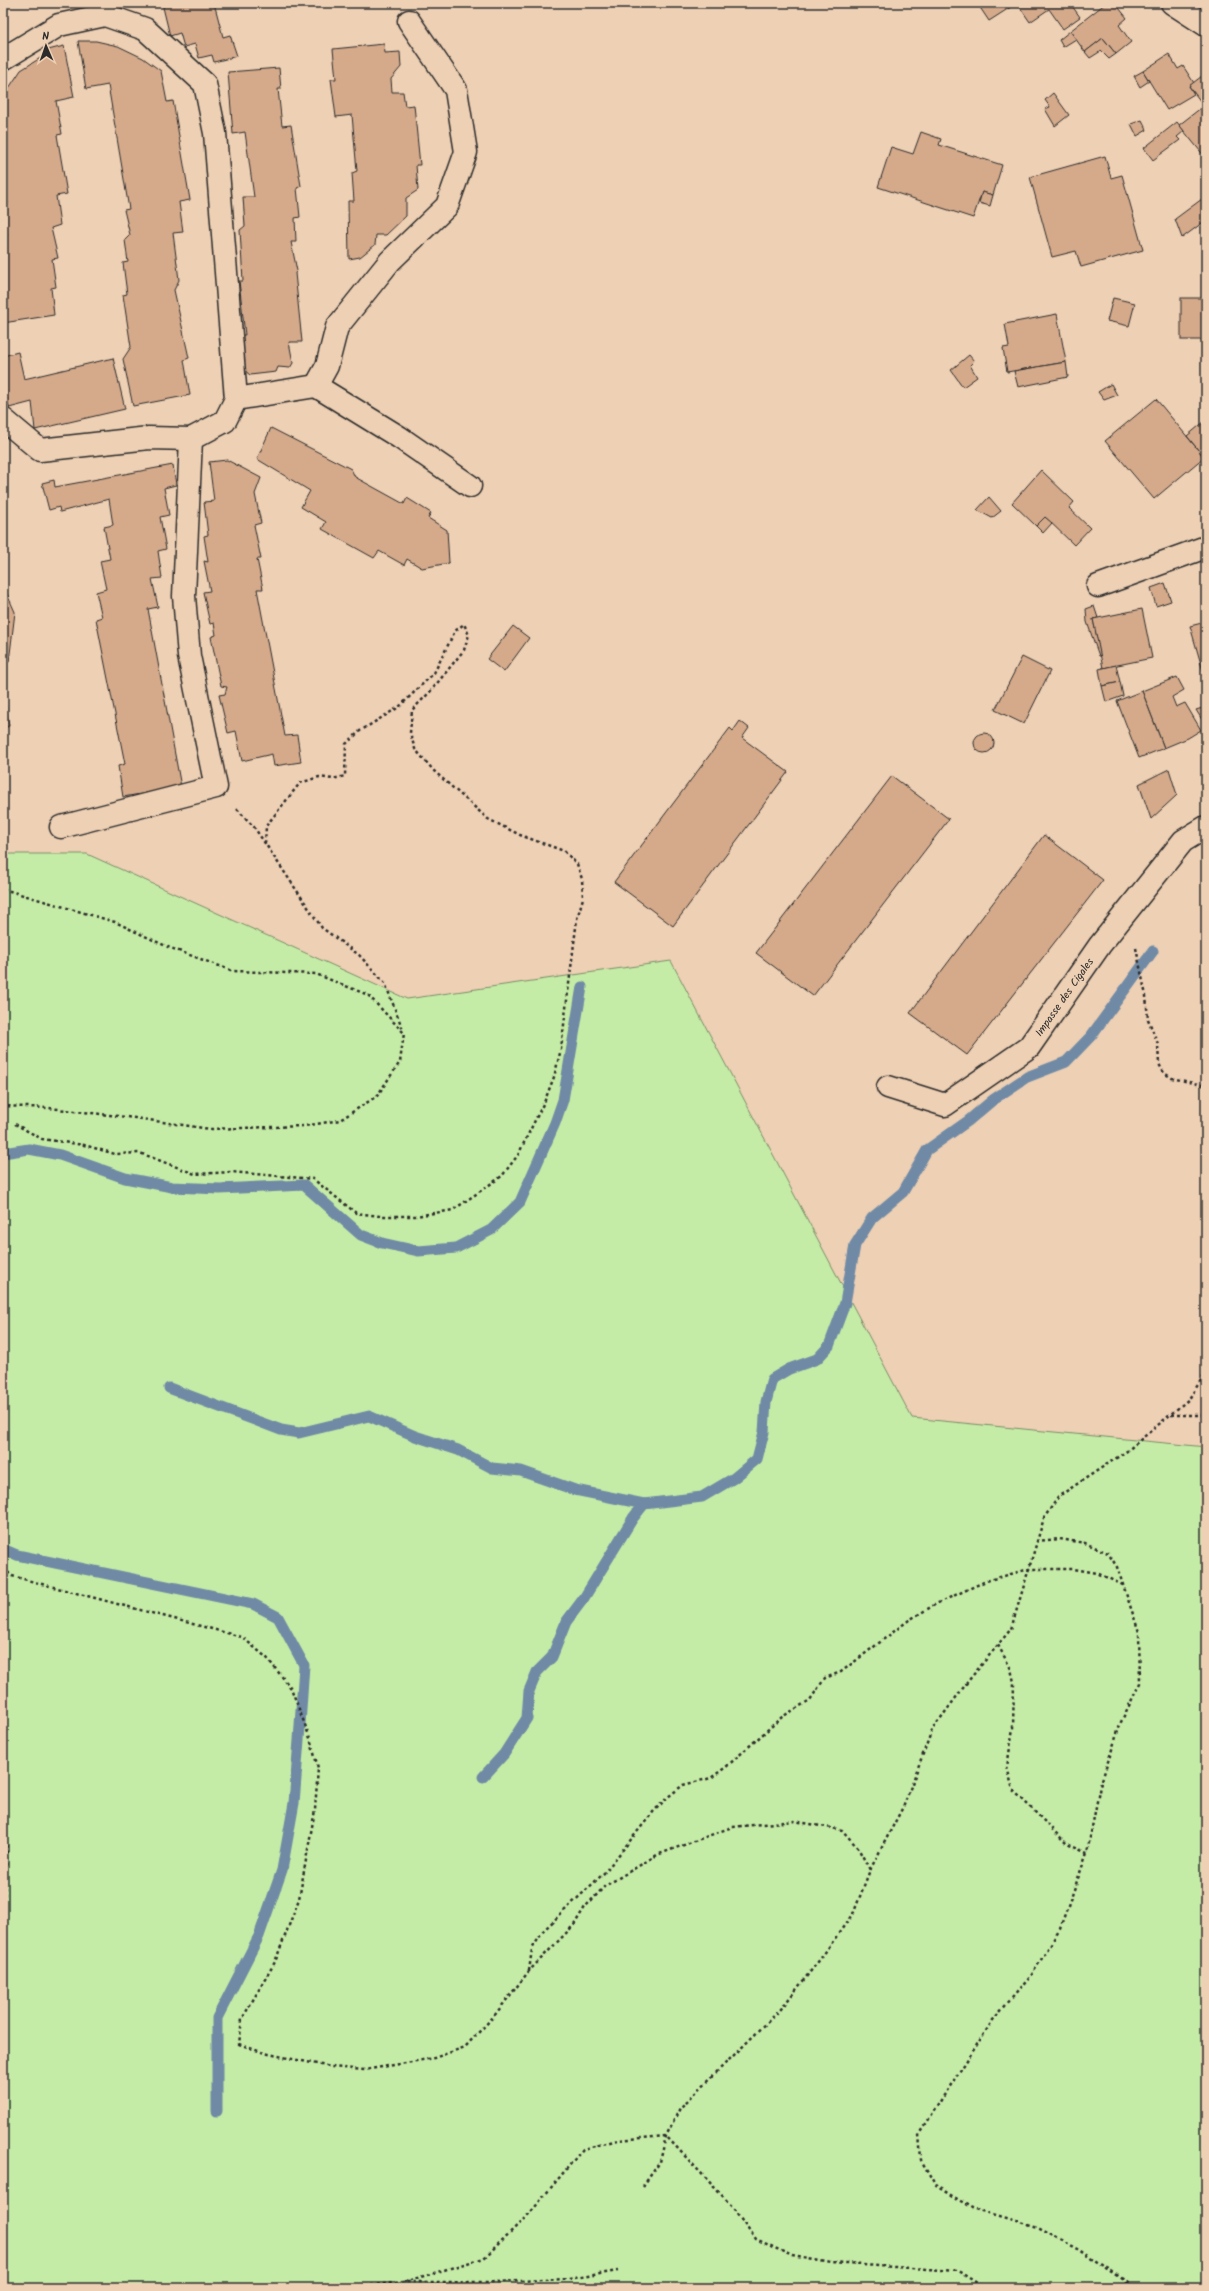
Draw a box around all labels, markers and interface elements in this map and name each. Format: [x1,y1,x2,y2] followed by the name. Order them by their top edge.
[26,26,66,66] north arrow
[42,28,50,46] text: N
[1031,954,1099,1041] street label: Impasse des Cigales

